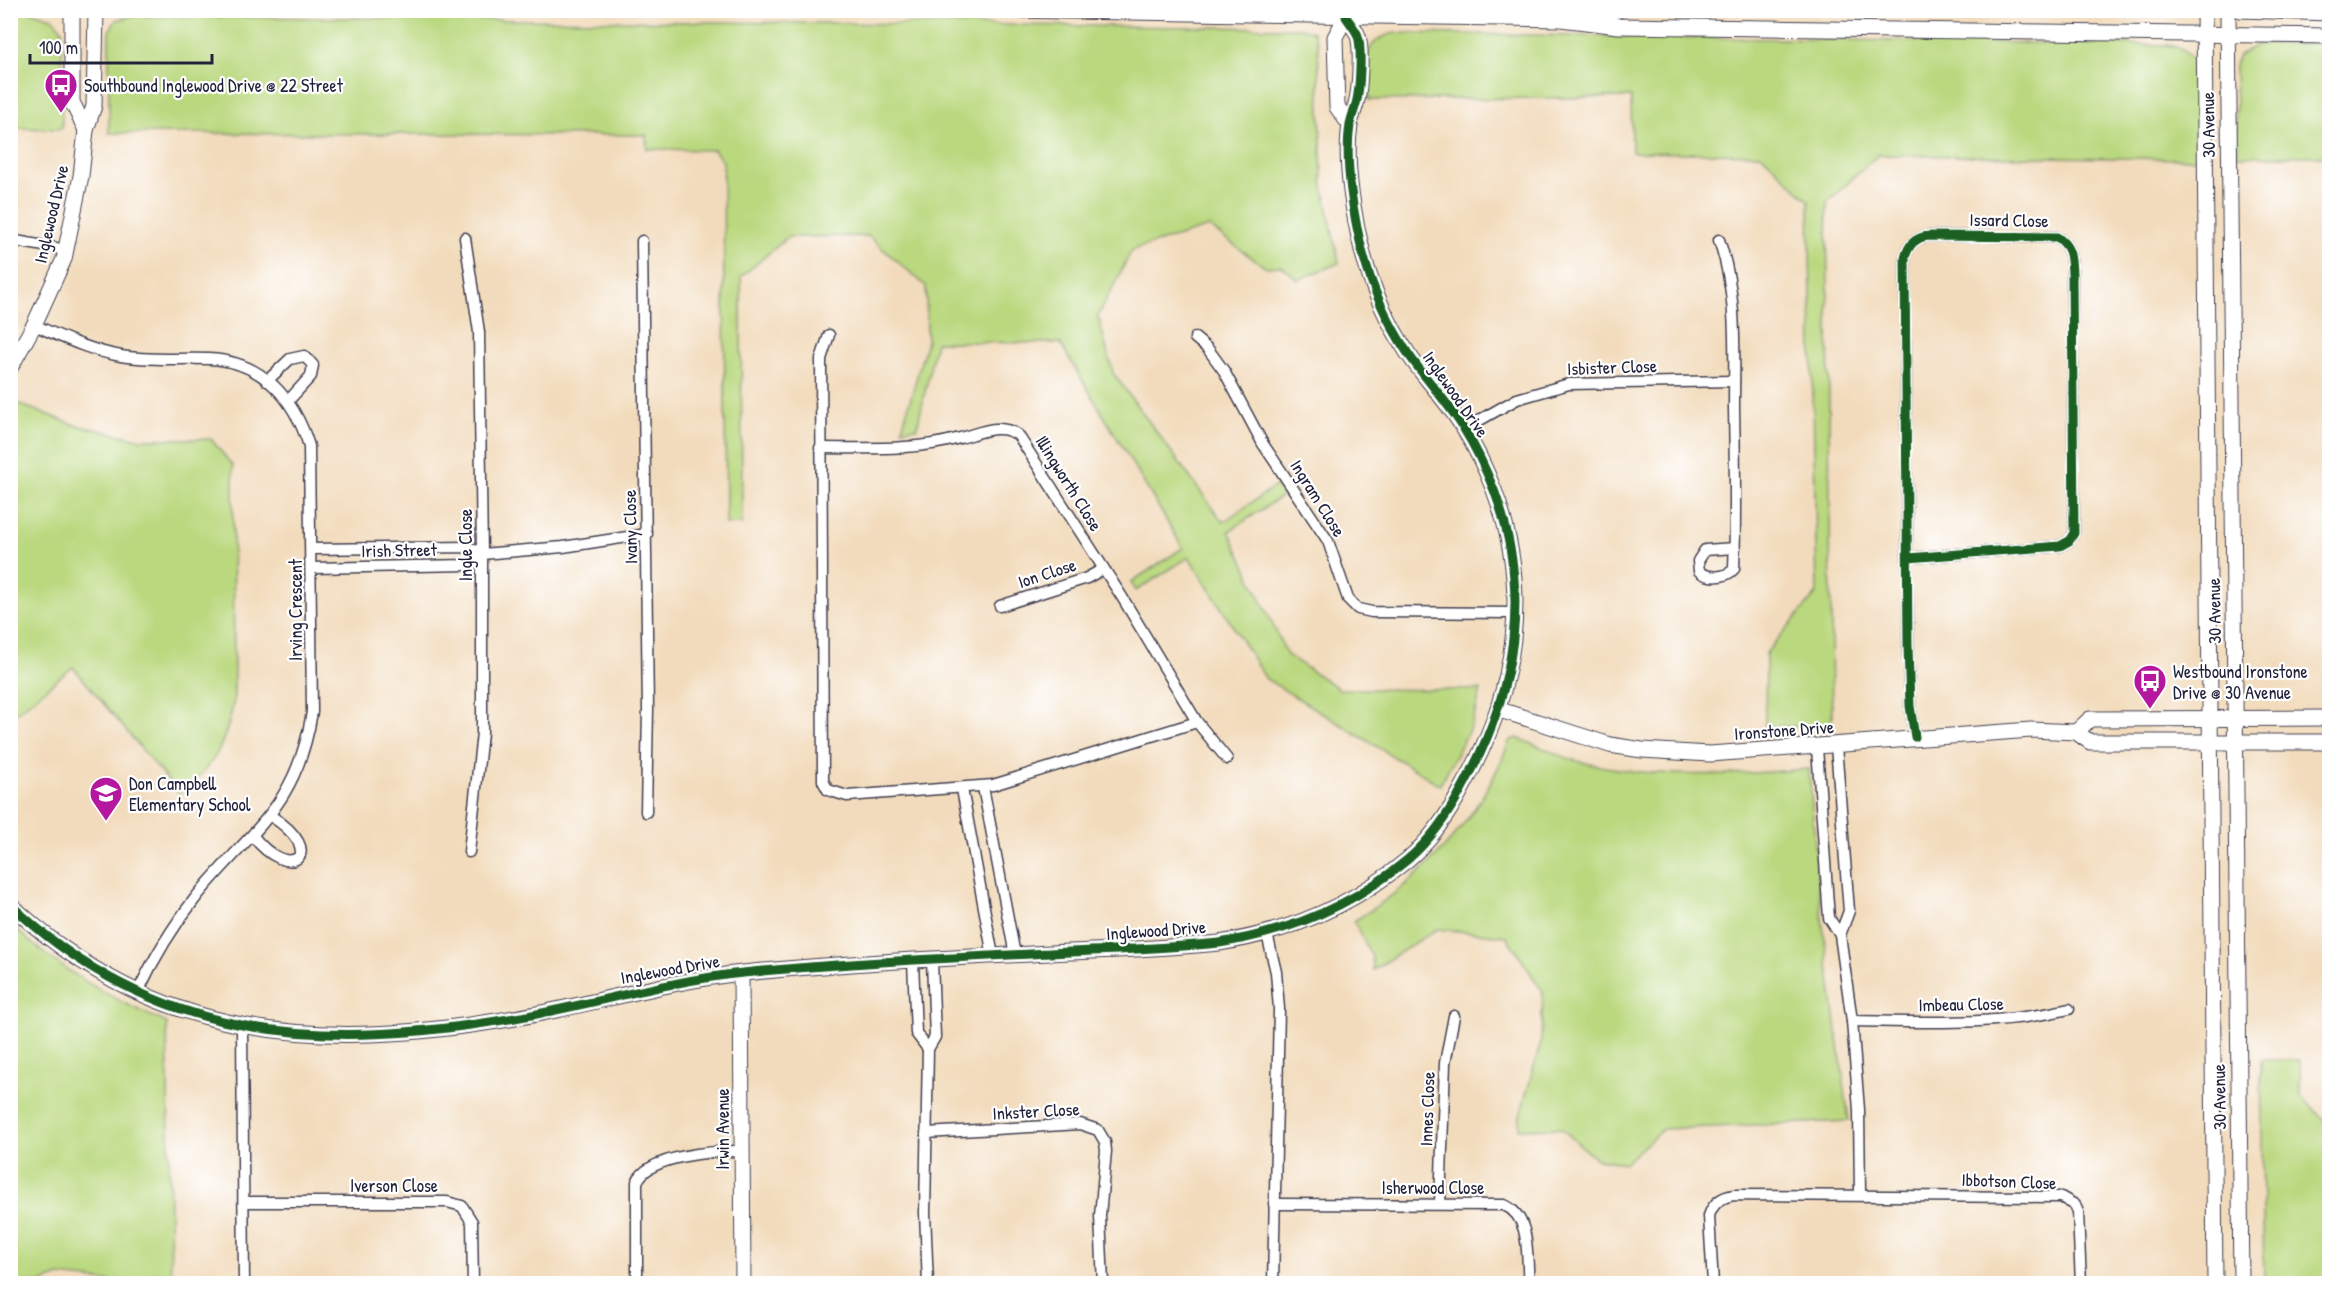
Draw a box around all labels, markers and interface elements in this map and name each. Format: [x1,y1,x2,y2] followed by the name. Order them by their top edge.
[30,27,212,65] scale bar
[39,35,78,60] text: 100 m
[43,67,79,114] bus stop icon: Southbound Inglewood Drive @ 22 Street
[84,73,344,98] place label: Southbound Inglewood Drive @ 22 Street
[2195,92,2221,158] street label: 30 Avenue
[28,162,74,266] street label: Inglewood Drive
[1969,207,2049,233] street label: Issard Close
[1417,346,1495,442] street label: Inglewood Drive
[1567,353,1657,381] street label: Isbister Close
[1030,430,1108,536] street label: Illingworth Close
[1284,455,1352,541] street label: Ingram Close
[617,490,643,564] street label: Ivany Close
[453,509,478,581] street label: Ingle Close
[361,537,438,563] street label: Irish Street
[1015,552,1079,594] street label: Ion Close
[283,558,308,661] street label: Irving Crescent
[2201,578,2227,644] street label: 30 Avenue
[2173,659,2308,705] place label: Westbound Ironstone Drive @ 30 Avenue
[2132,663,2168,710] bus stop icon: Westbound Ironstone Drive @ 30 Avenue
[1733,714,1835,746] street label: Ironstone Drive
[129,771,251,817] place label: Don Campbell Elementary School
[88,775,124,822] school or university icon: Don Campbell Elementary School
[1105,914,1207,946] street label: Inglewood Drive
[618,948,722,990] street label: Inglewood Drive
[1918,991,2004,1017] street label: Imbeau Close
[2206,1064,2232,1130] street label: 30 Avenue
[1413,1071,1441,1147] street label: Innes Close
[710,1088,735,1170] street label: Irwin Avenue
[992,1096,1080,1126] street label: Inkster Close
[1961,1167,2057,1195] street label: Ibbotson Close
[350,1173,438,1198] street label: Iverson Close
[1382,1175,1484,1200] street label: Isherwood Close

